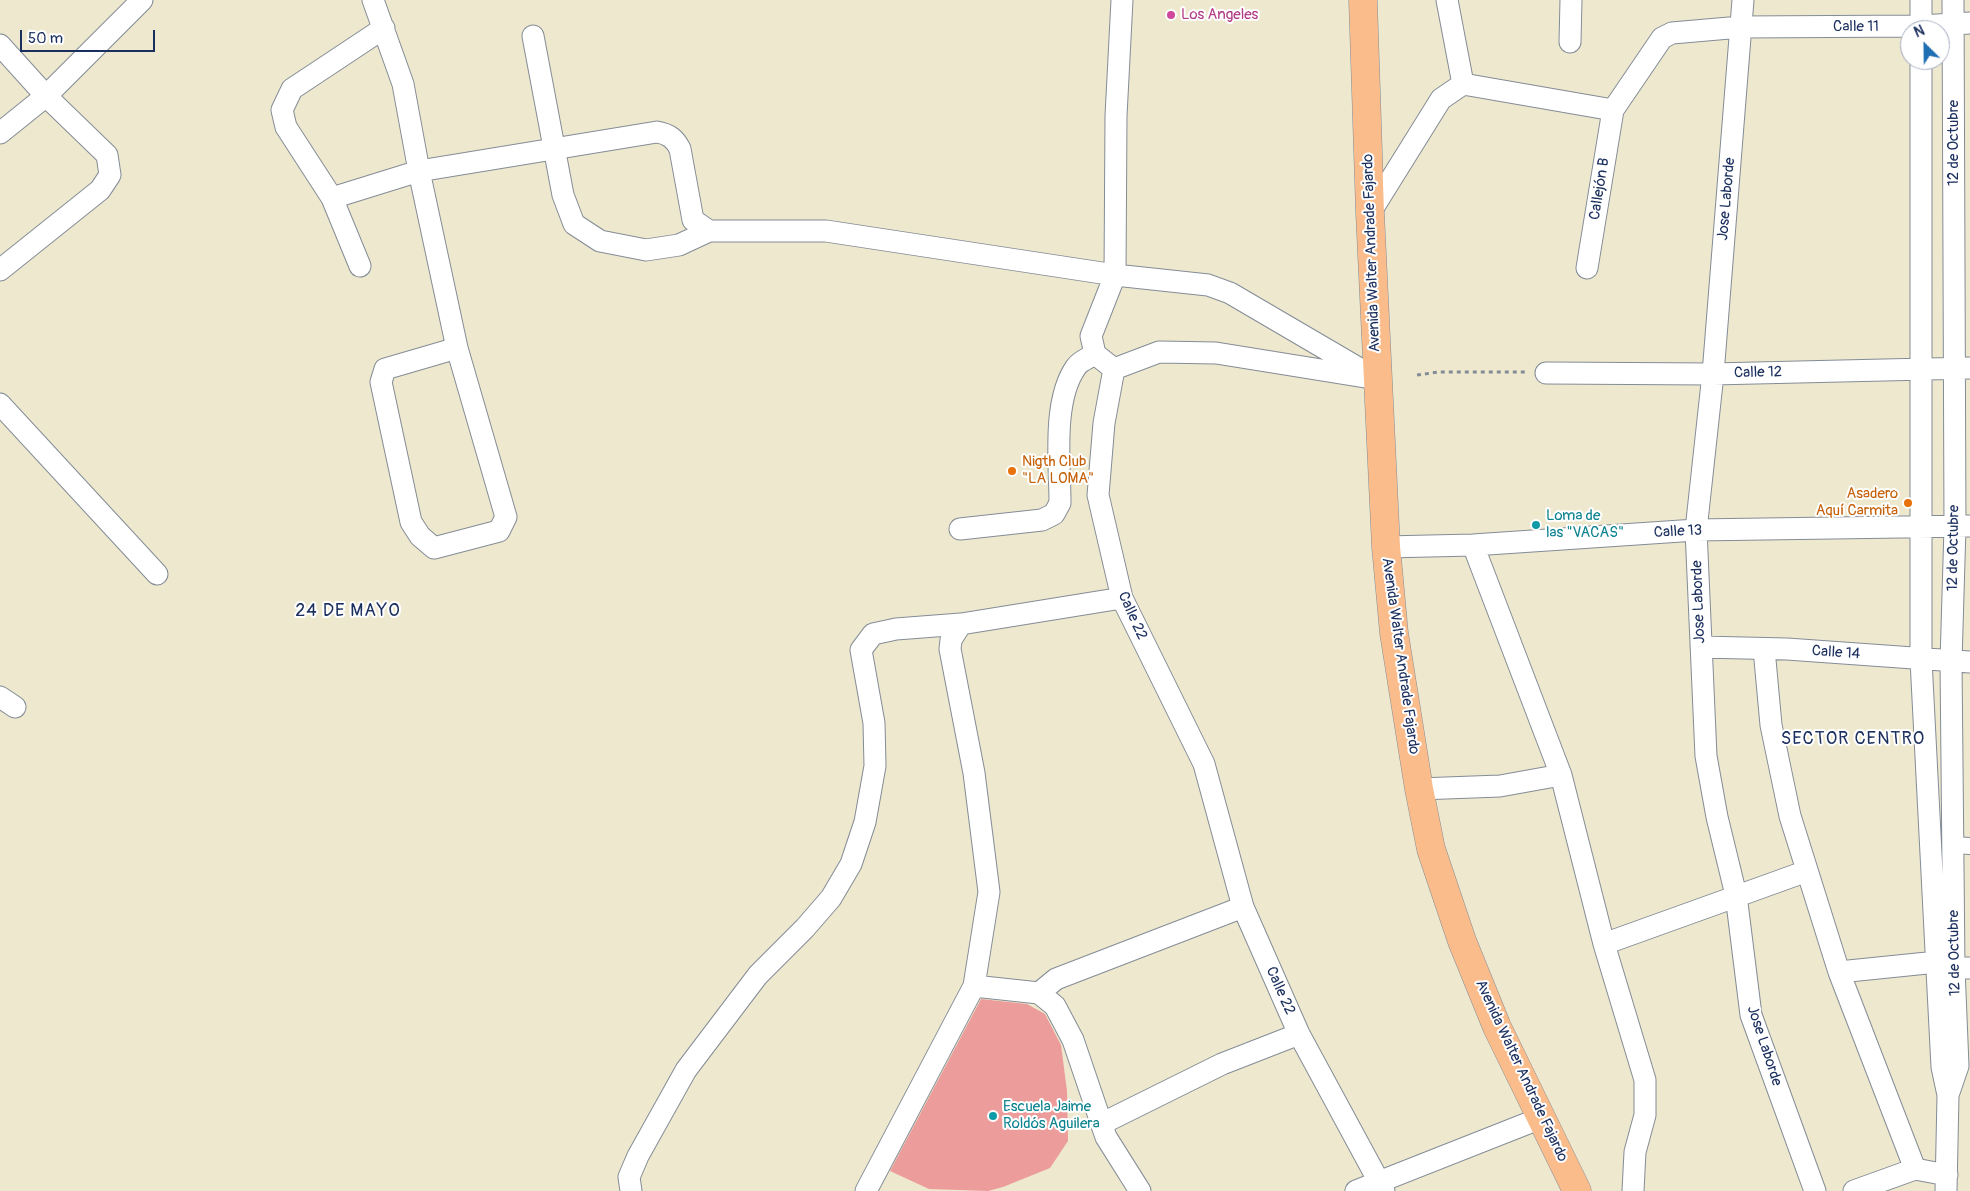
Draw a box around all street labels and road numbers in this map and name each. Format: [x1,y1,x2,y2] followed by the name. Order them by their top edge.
[1833,18,1879,36] street label: Calle 11
[1945,100,1963,186] street label: 12 de Octubre
[1360,153,1384,353] street label: Avenida Walter Andrade Fajardo
[1586,157,1614,221] street label: Callejón B
[1714,157,1740,241] street label: Jose Laborde
[1734,364,1782,382] street label: Calle 12
[1944,505,1964,591] street label: 12 de Octubre
[1653,522,1703,542] street label: Calle 13
[1377,556,1423,756] street label: Avenida Walter Andrade Fajardo
[1689,560,1709,644] street label: Jose Laborde
[1113,589,1151,643] street label: Calle 22
[1811,642,1861,664] street label: Calle 14
[1945,910,1965,996] street label: 12 de Octubre
[1261,964,1299,1018] street label: Calle 22
[1471,977,1571,1165] street label: Avenida Walter Andrade Fajardo
[1743,1004,1785,1088] street label: Jose Laborde

